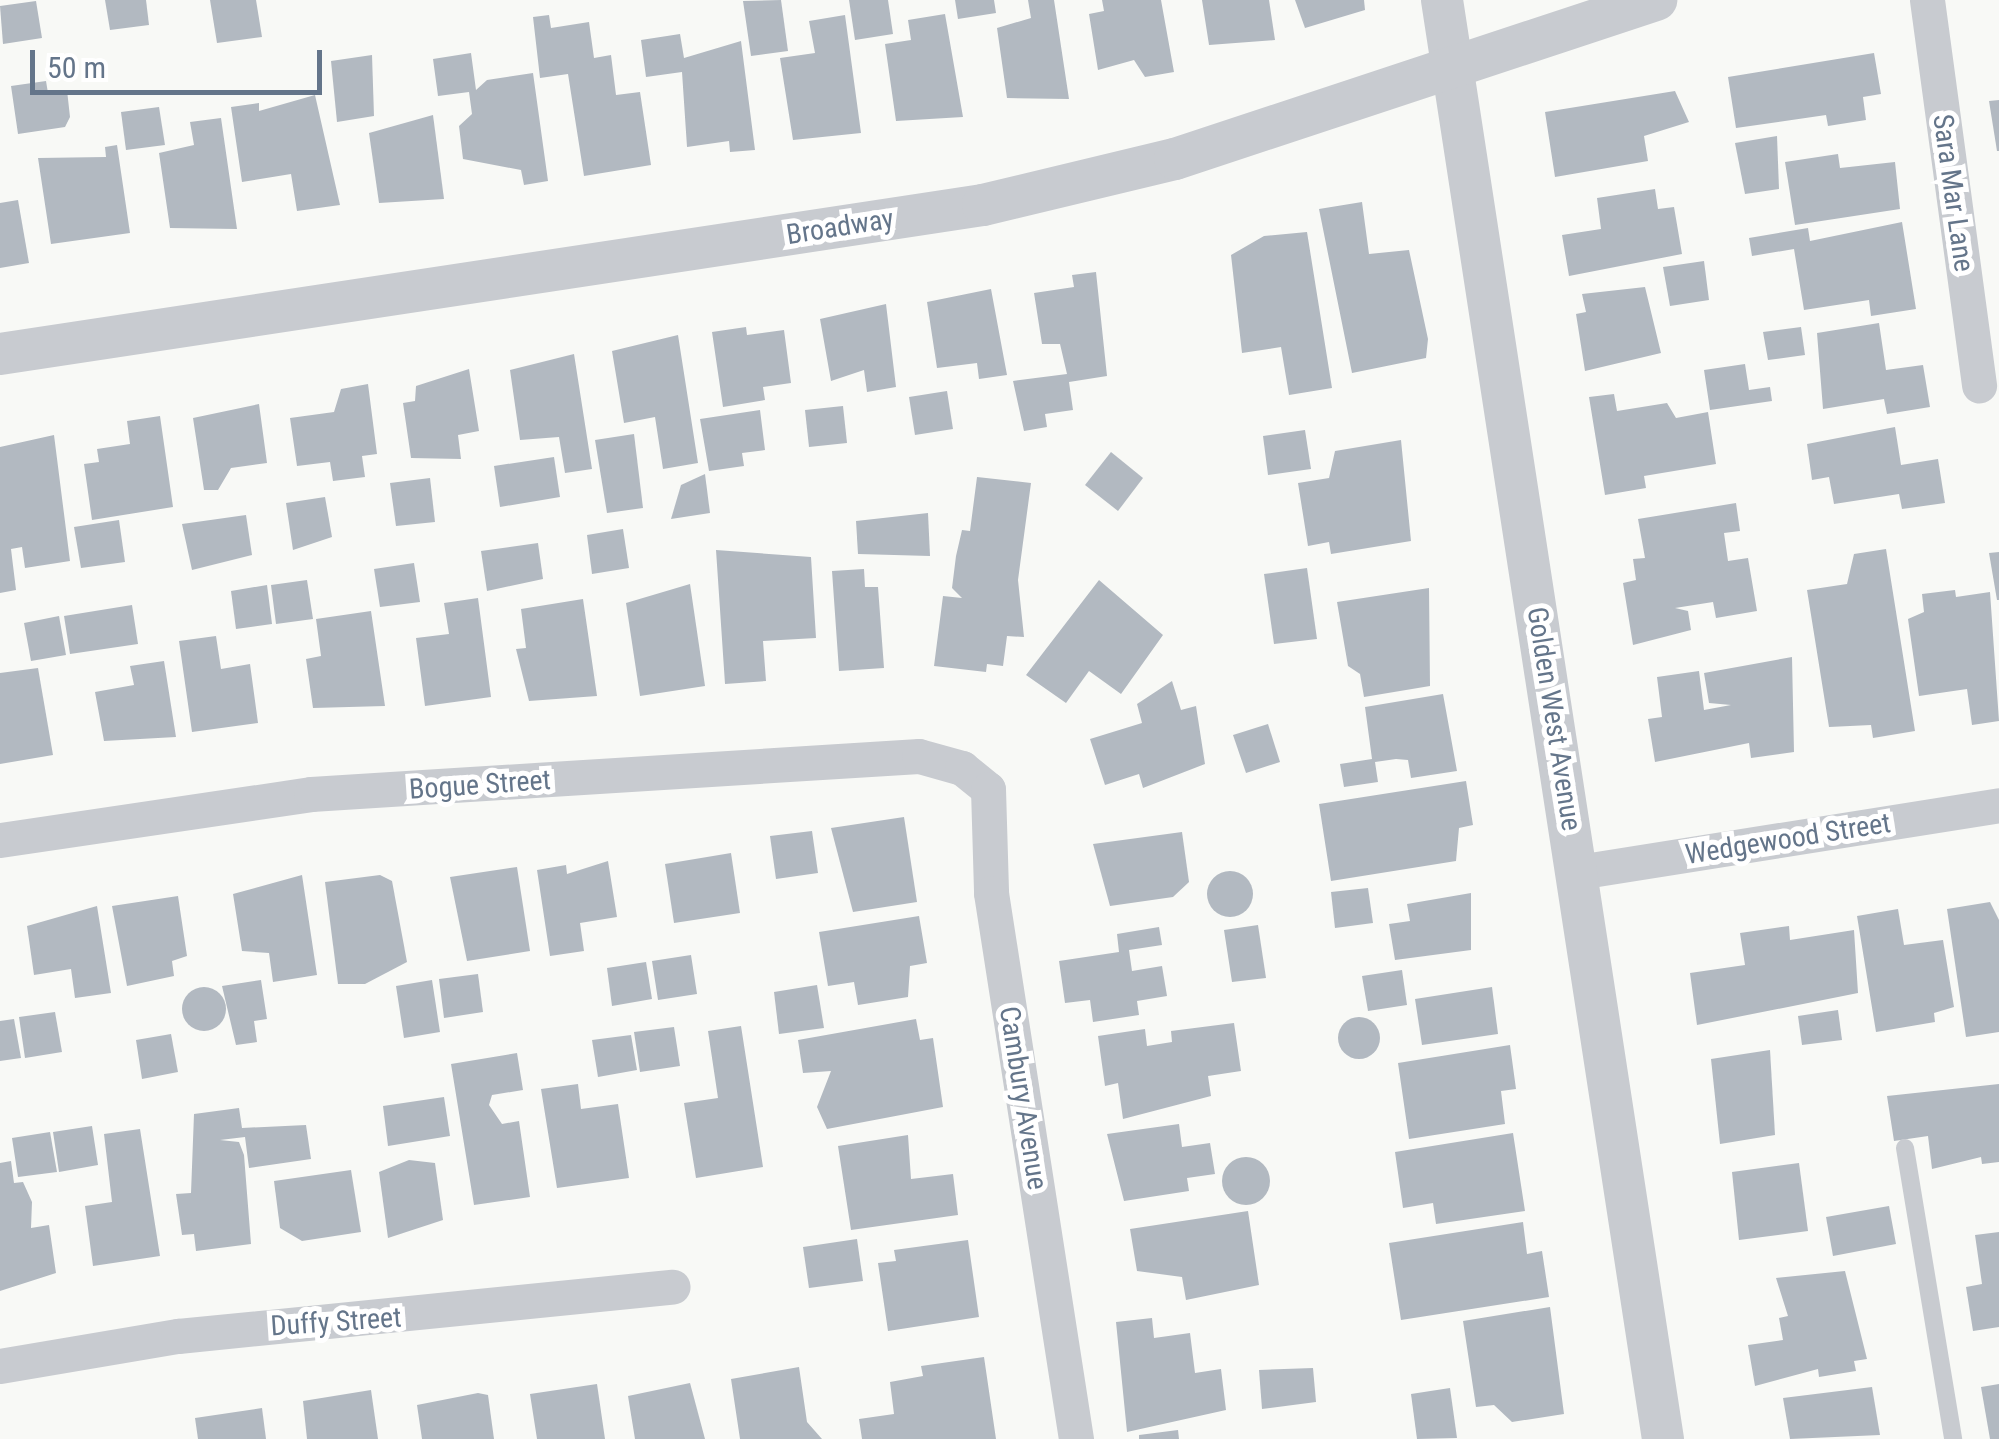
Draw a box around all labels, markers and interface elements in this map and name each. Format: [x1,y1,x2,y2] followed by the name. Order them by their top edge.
[35,30,328,92] scale bar
[47,50,106,85] text: 50 m
[1925,112,1981,274] street label: Sara Mar Lane
[784,202,896,252] street label: Broadway
[1520,605,1588,833] street label: Golden West Avenue
[408,763,552,807] street label: Bogue Street
[1683,806,1893,872] street label: Wedgewood Street
[992,1004,1054,1192] street label: Cambury Avenue
[270,1301,402,1343] street label: Duffy Street

